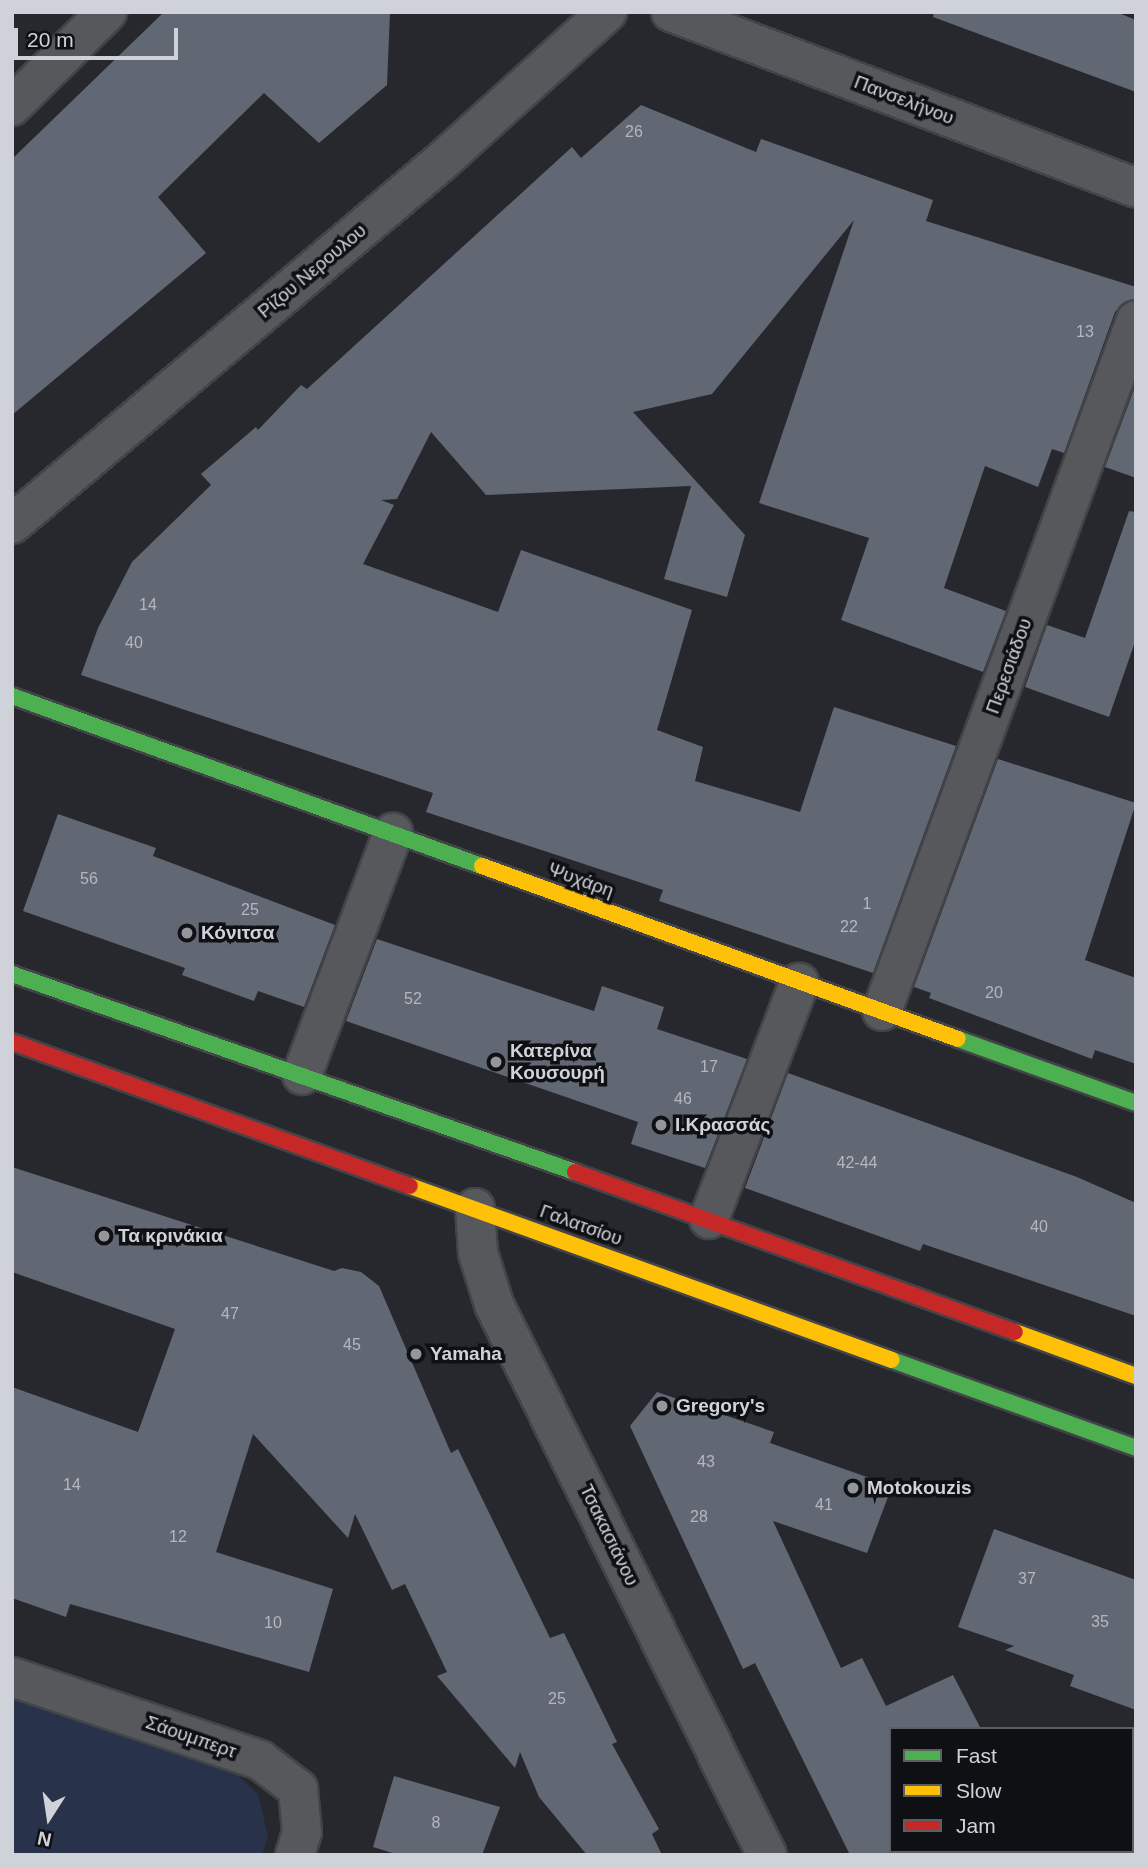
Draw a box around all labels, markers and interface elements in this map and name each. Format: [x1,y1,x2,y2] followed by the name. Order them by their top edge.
[18,14,182,58] scale bar
[27,28,74,51] text: 20 m
[851,71,957,129] street label: Πανσελήνου
[625,122,643,142] house number: 26
[253,219,371,323] street label: Ρίζου Νερουλου
[1076,322,1094,342] house number: 13
[139,595,157,615] house number: 14
[981,615,1037,717] street label: Περεσιάδου
[125,633,143,653] house number: 40
[545,858,617,902] street label: Ψυχάρη
[80,869,98,889] house number: 56
[863,894,871,914] house number: 1
[241,900,259,920] house number: 25
[840,917,858,937] house number: 22
[201,922,274,944] place label: Κόνιτσα
[179,925,195,941] marker: Κόνιτσα
[985,983,1003,1003] house number: 20
[404,989,422,1009] house number: 52
[510,1040,605,1084] place label: Κατερίνα Κουσουρή
[488,1054,504,1070] marker: Κατερίνα Κουσουρή
[700,1057,718,1077] house number: 17
[674,1089,692,1109] house number: 46
[675,1114,770,1136] place label: Ι.Κρασσάς
[653,1117,669,1133] marker: Ι.Κρασσάς
[837,1153,877,1173] house number: 42-44
[537,1200,625,1250] street label: Γαλατσίου
[1030,1217,1048,1237] house number: 40
[118,1225,223,1247] place label: Τα κρινάκια
[96,1228,112,1244] marker: Τα κρινάκια
[221,1304,239,1324] house number: 47
[343,1335,361,1355] house number: 45
[430,1343,502,1365] place label: Yamaha
[408,1346,424,1362] marker: Yamaha
[676,1395,765,1417] place label: Gregory's
[654,1398,670,1414] marker: Gregory's
[697,1452,715,1472] house number: 43
[63,1475,81,1495] house number: 14
[867,1477,971,1499] place label: Motokouzis
[845,1480,861,1496] marker: Motokouzis
[575,1481,643,1589] street label: Τσακασιάνου
[815,1495,833,1515] house number: 41
[690,1507,708,1527] house number: 28
[169,1527,187,1547] house number: 12
[1018,1569,1036,1589] house number: 37
[1091,1612,1109,1632] house number: 35
[264,1613,282,1633] house number: 10
[548,1689,566,1709] house number: 25
[143,1711,239,1763] street label: Σάουμπερτ
[889,1727,1134,1853] legend
[956,1744,997,1767] text: Fast
[956,1779,1002,1802] text: Slow
[14,1783,84,1853] north arrow
[432,1813,440,1833] house number: 8
[956,1814,996,1837] text: Jam
[36,1827,53,1851] text: N

